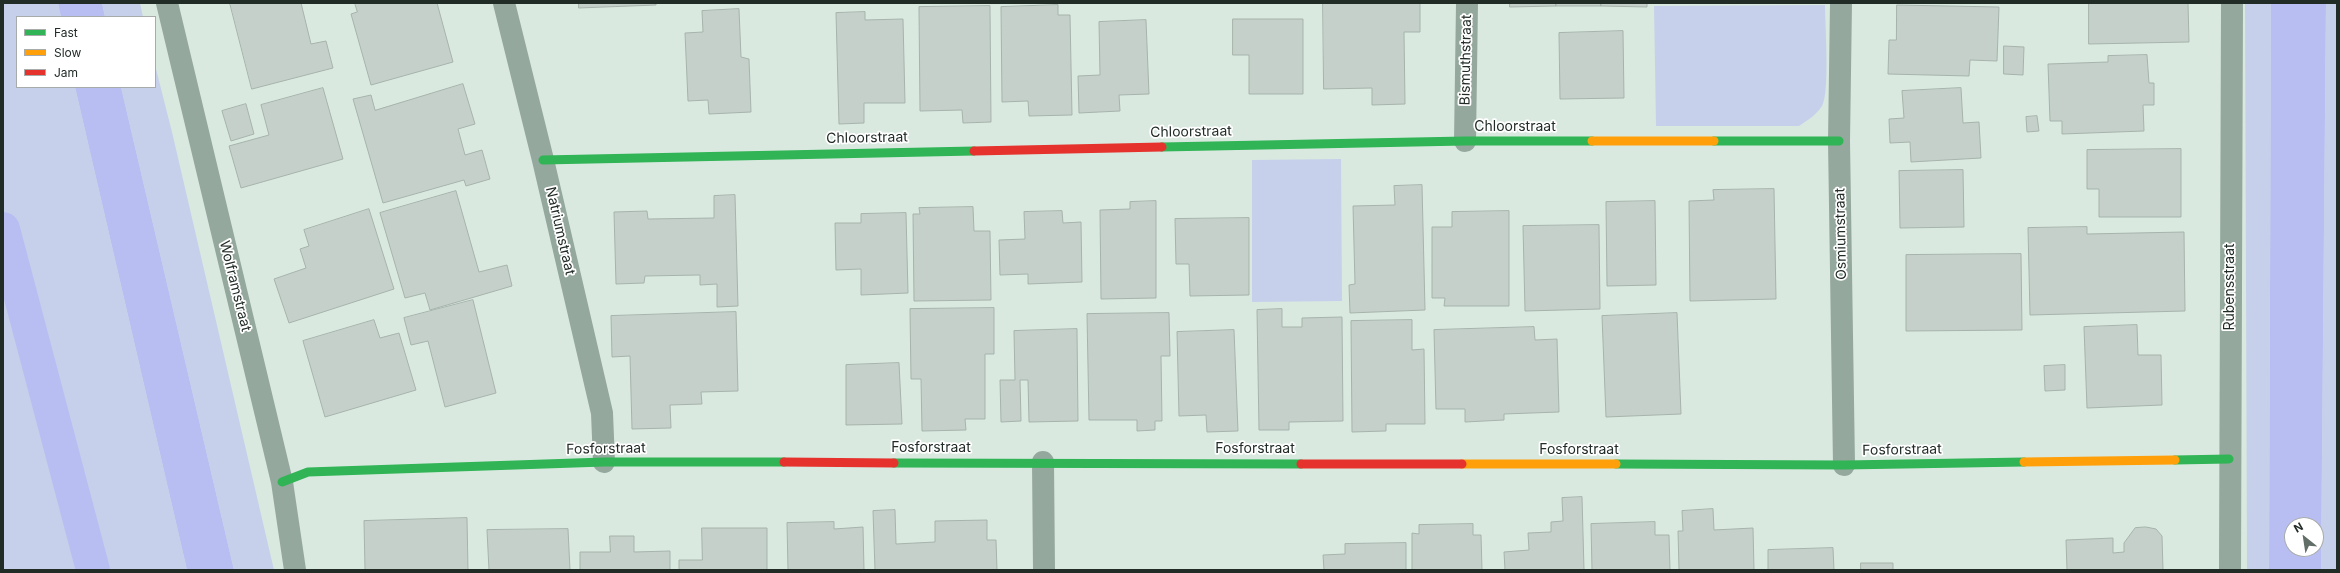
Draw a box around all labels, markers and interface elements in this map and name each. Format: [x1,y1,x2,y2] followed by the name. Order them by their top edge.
[1457,14,1475,106] street label: Bismuthstraat
[16,16,156,88] legend
[54,25,78,40] text: Fast
[54,45,81,60] text: Slow
[54,65,78,80] text: Jam
[1474,119,1556,135] street label: Chloorstraat
[1150,123,1232,141] street label: Chloorstraat
[826,129,908,147] street label: Chloorstraat
[542,185,578,277] street label: Natriumstraat
[1832,188,1850,280] street label: Osmiumstraat
[216,239,254,333] street label: Wolframstraat
[2222,243,2238,331] street label: Rubensstraat
[566,440,646,458] street label: Fosforstraat
[891,440,971,456] street label: Fosforstraat
[1215,441,1295,457] street label: Fosforstraat
[1862,441,1942,459] street label: Fosforstraat
[1539,442,1619,458] street label: Fosforstraat
[2284,517,2324,557] north arrow
[2291,519,2306,536] text: N

